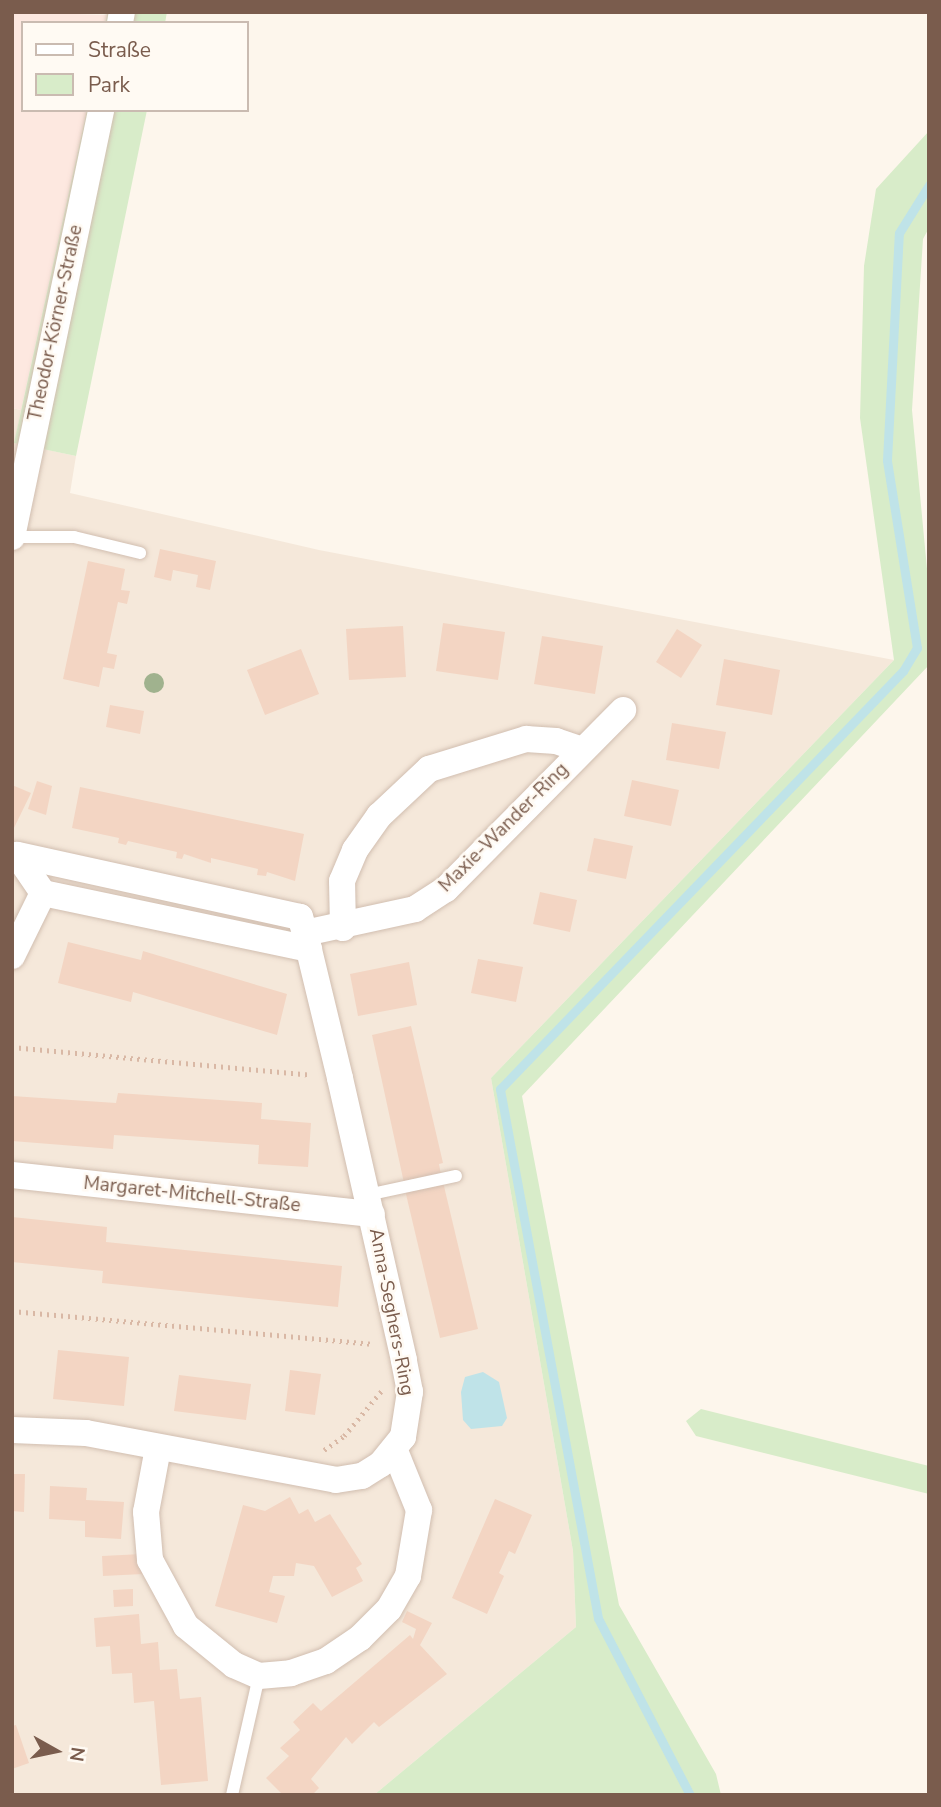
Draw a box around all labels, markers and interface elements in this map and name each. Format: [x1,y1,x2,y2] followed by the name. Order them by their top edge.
[21,21,248,112] legend
[88,36,151,64] text: Straße
[88,71,130,99] text: Park
[24,223,88,423] street label: Theodor-Körner-Straße
[435,759,573,897] street label: Maxie-Wander-Ring
[82,1172,302,1218] street label: Margaret-Mitchell-Straße
[364,1226,418,1398] street label: Anna-Seghers-Ring
[21,1716,91,1786] north arrow
[63,1745,91,1763] text: N

